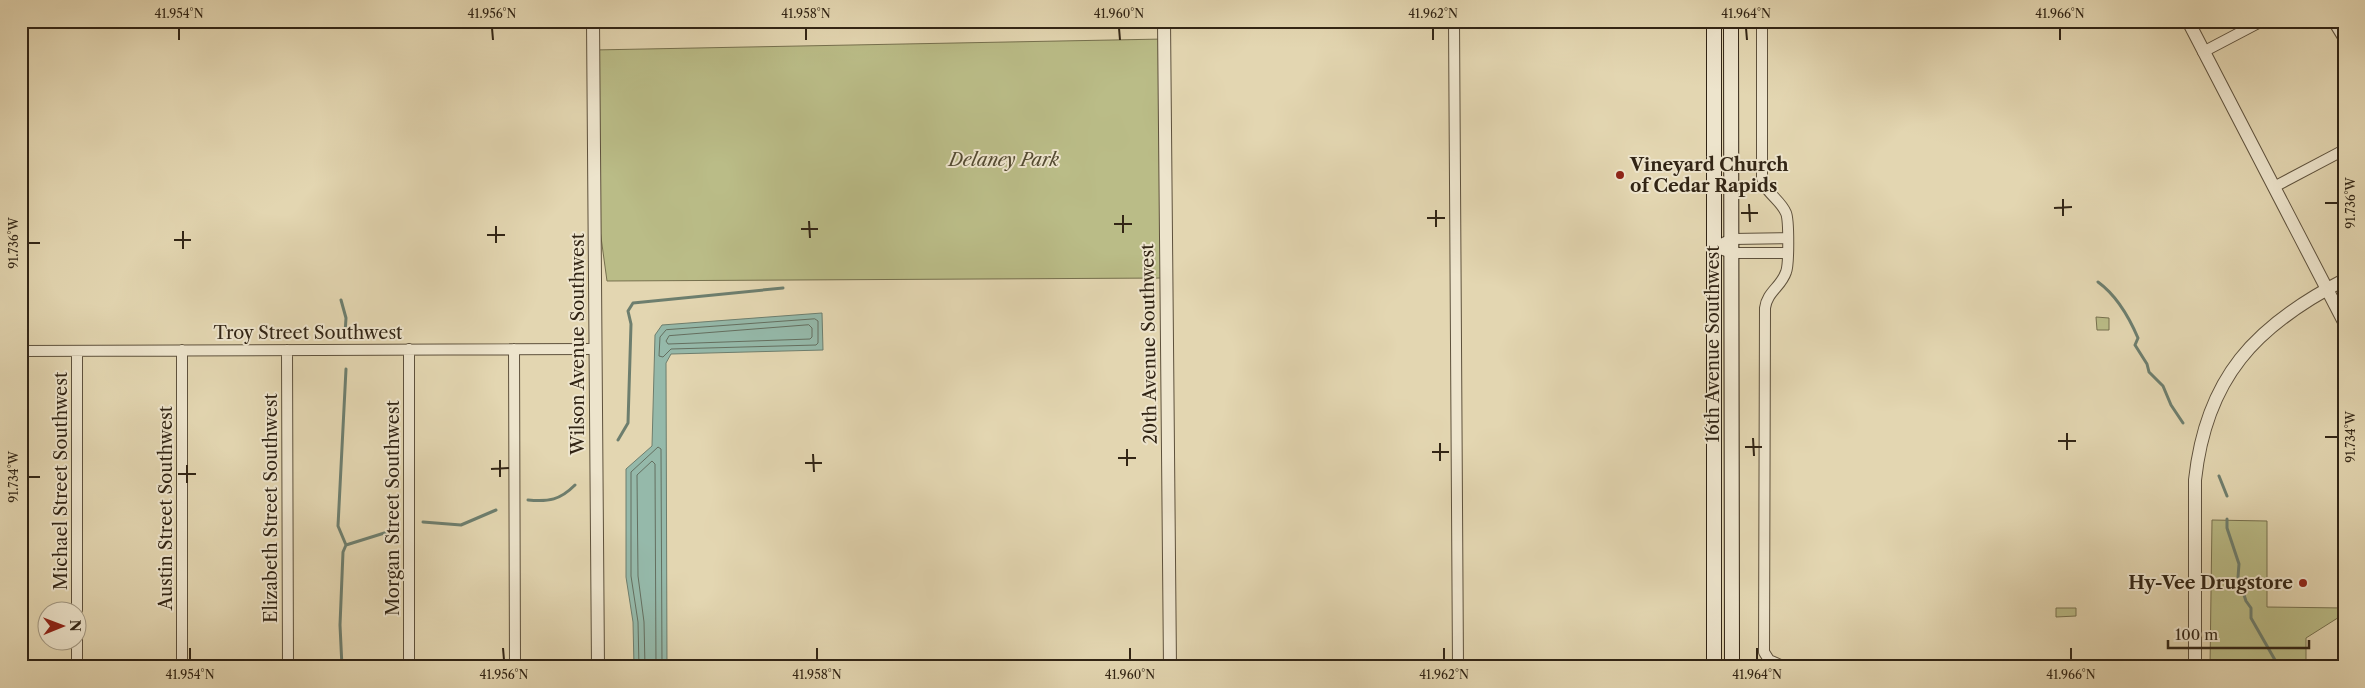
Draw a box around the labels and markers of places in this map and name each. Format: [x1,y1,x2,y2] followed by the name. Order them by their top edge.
[1629,154,1789,197] place label: Vineyard Church of Cedar Rapids
[1614,169,1626,181] marker: Vineyard Church of Cedar Rapids
[2128,572,2293,594] place label: Hy-Vee Drugstore
[2297,577,2309,589] marker: Hy-Vee Drugstore

